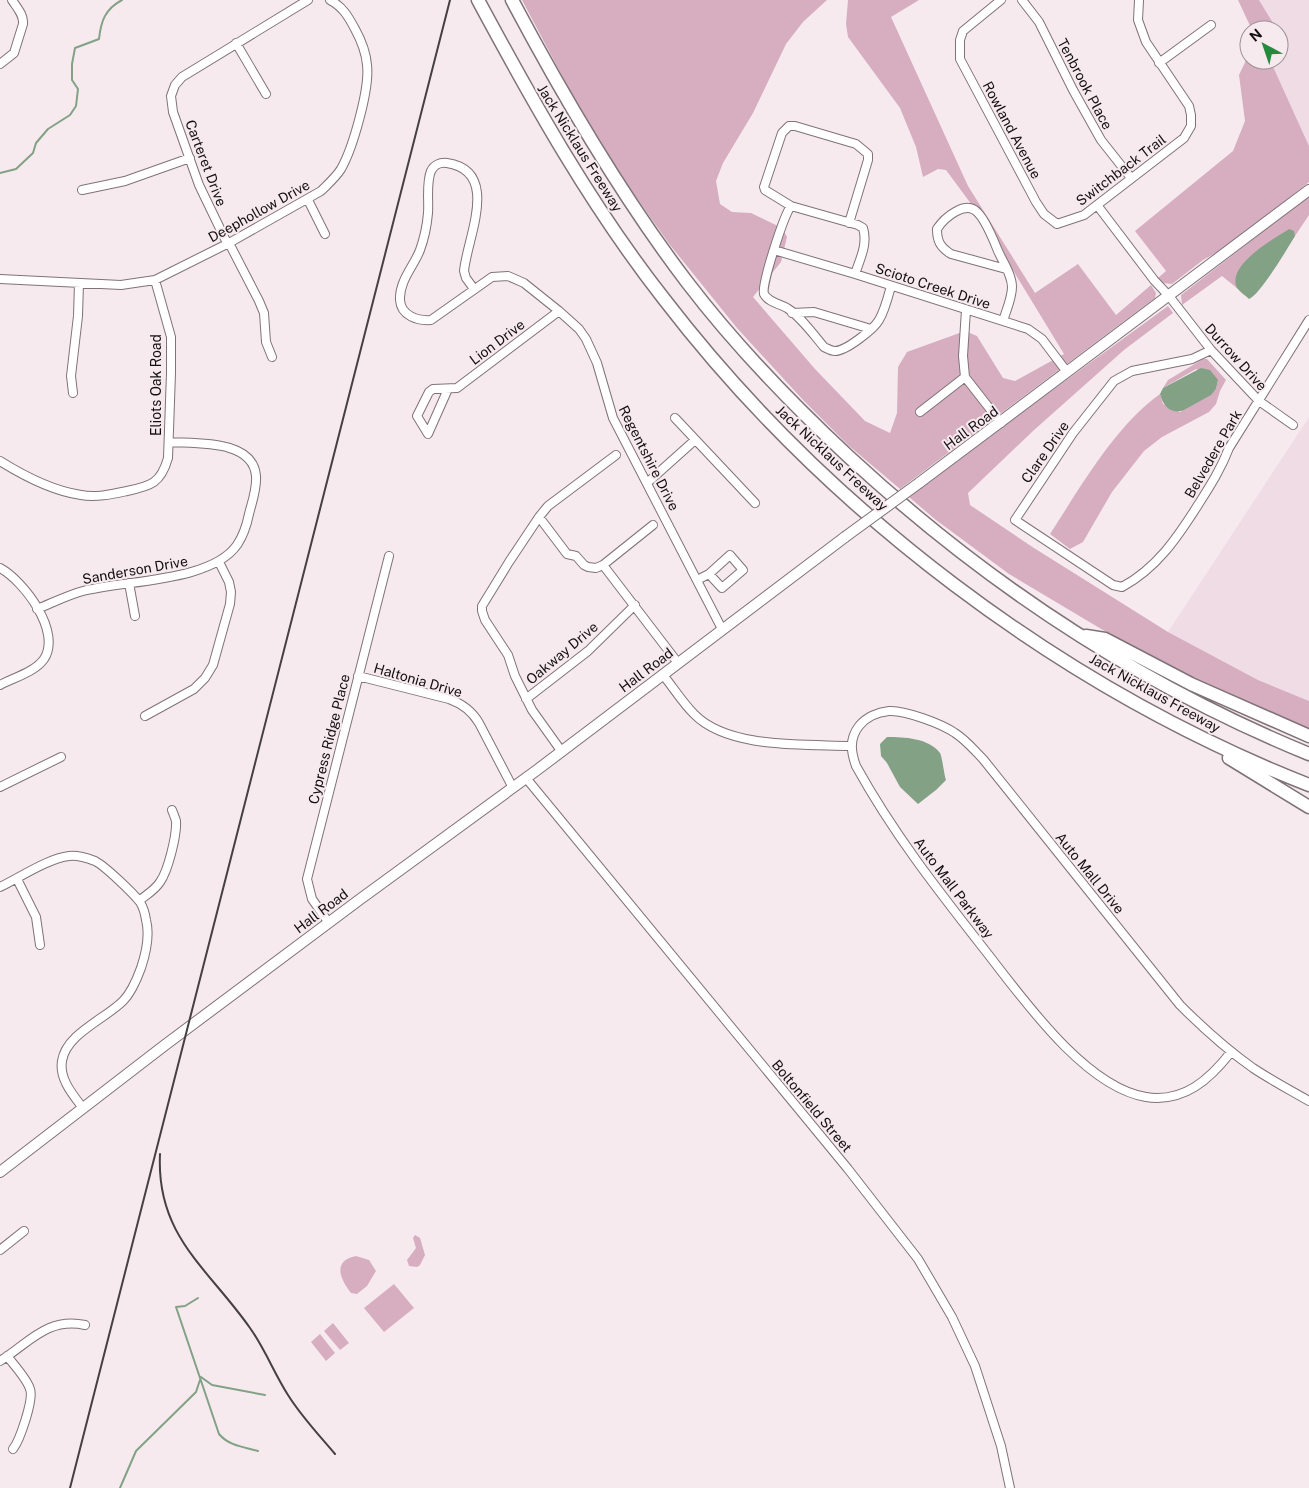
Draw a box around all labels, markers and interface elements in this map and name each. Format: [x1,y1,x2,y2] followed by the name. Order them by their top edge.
[1239,20,1289,70] north arrow
[1246,25,1265,45] text: N
[1054,36,1116,132] street label: Tenbrook Place
[980,79,1044,181] street label: Rowland Avenue
[534,81,626,215] street label: Jack Nicklaus Freeway
[182,118,230,208] street label: Carteret Drive
[1073,131,1169,209] street label: Switchback Trail
[206,176,313,245] street label: Deephollow Drive
[873,260,993,312] street label: Scioto Creek Drive
[466,316,528,368] street label: Lion Drive
[1202,320,1270,394] street label: Durrow Drive
[148,334,164,436] street label: Eliots Oak Road
[773,402,892,514] street label: Jack Nicklaus Freeway
[616,403,682,513] street label: Regentshire Drive
[941,403,1001,453] street label: Hall Road
[1181,407,1245,501] street label: Belvedere Park
[1018,418,1072,486] street label: Clare Drive
[81,553,189,587] street label: Sanderson Drive
[523,618,601,688] street label: Oakway Drive
[616,645,676,695] street label: Hall Road
[1087,650,1224,736] street label: Jack Nicklaus Freeway
[372,660,464,700] street label: Haltonia Drive
[305,672,353,806] street label: Cypress Ridge Place
[1052,829,1128,917] street label: Auto Mall Drive
[911,834,997,942] street label: Auto Mall Parkway
[291,886,351,936] street label: Hall Road
[769,1057,855,1155] street label: Boltonfield Street

